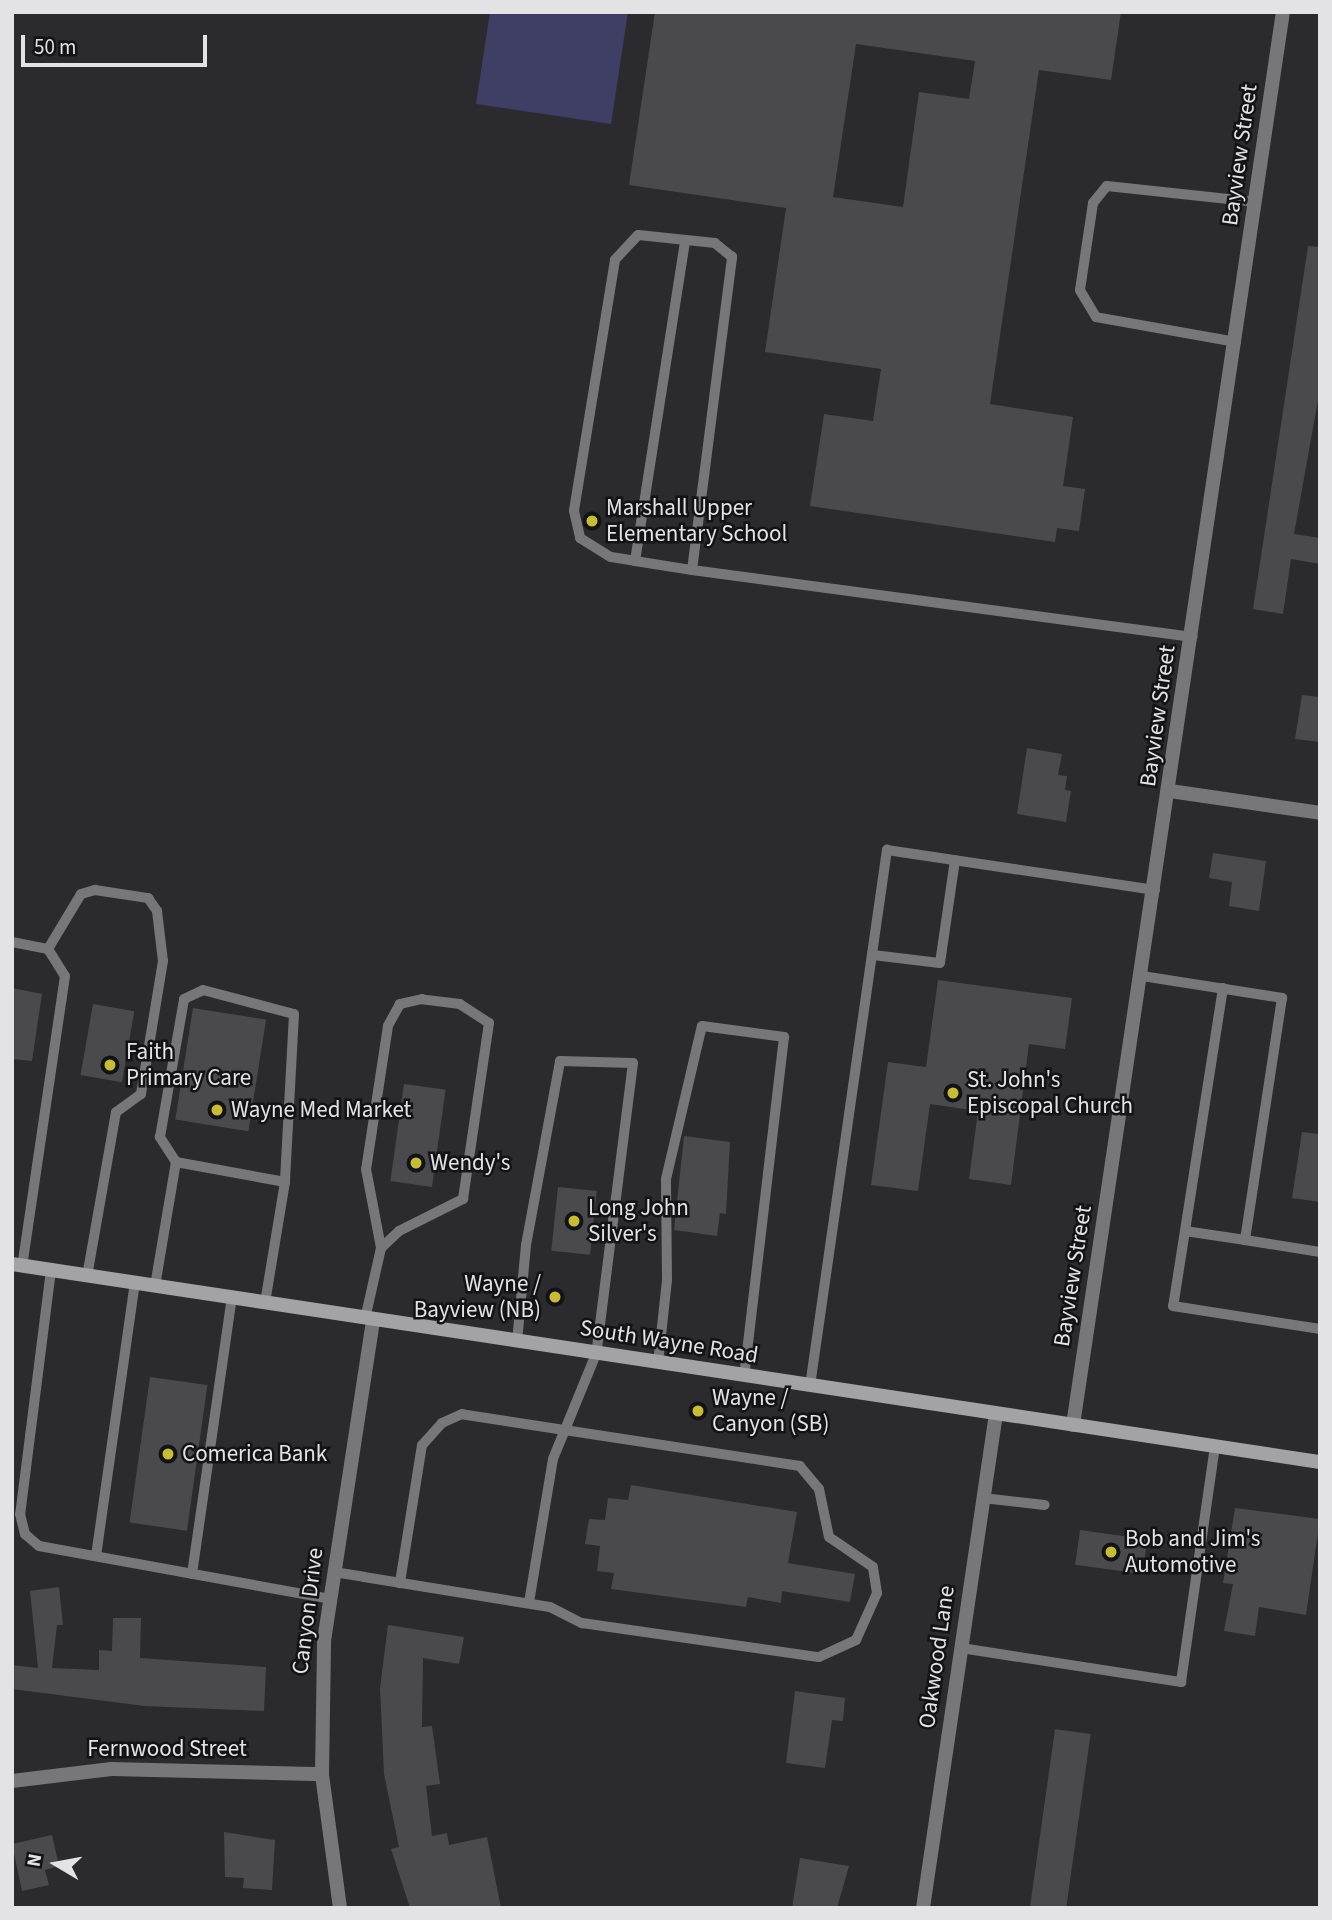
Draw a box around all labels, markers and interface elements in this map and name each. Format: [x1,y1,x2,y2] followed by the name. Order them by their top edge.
[24,21,210,65] scale bar
[34,32,76,62] text: 50 m
[1216,83,1264,227] street label: Bayview Street
[606,494,787,548] place label: Marshall Upper Elementary School
[584,513,600,529] marker: Marshall Upper Elementary School
[1134,644,1182,788] street label: Bayview Street
[126,1038,251,1092] place label: Faith Primary Care
[100,1055,120,1075] marker: Faith Primary Care
[967,1066,1133,1120] place label: St. John's Episcopal Church
[945,1085,961,1101] marker: St. John's Episcopal Church
[231,1096,411,1124] place label: Wayne Med Market
[209,1102,225,1118] marker: Wayne Med Market
[430,1149,510,1177] place label: Wendy's
[408,1155,424,1171] marker: Wendy's
[588,1194,689,1248] place label: Long John Silver's
[1048,1203,1098,1349] street label: Bayview Street
[566,1213,582,1229] marker: Long John Silver's
[414,1270,541,1324] place label: Wayne / Bayview (NB)
[547,1289,563,1305] marker: Wayne / Bayview (NB)
[578,1314,760,1370] street label: South Wayne Road
[712,1384,829,1438] place label: Wayne / Canyon (SB)
[690,1403,706,1419] marker: Wayne / Canyon (SB)
[182,1440,327,1468] place label: Comerica Bank
[160,1446,176,1462] marker: Comerica Bank
[1125,1525,1260,1579] place label: Bob and Jim's Automotive
[1103,1544,1119,1560] marker: Bob and Jim's Automotive
[287,1546,329,1676] street label: Canyon Drive
[913,1584,961,1730] street label: Oakwood Lane
[87,1735,247,1763] street label: Fernwood Street
[21,1829,91,1899] north arrow
[20,1852,49,1869] text: N

